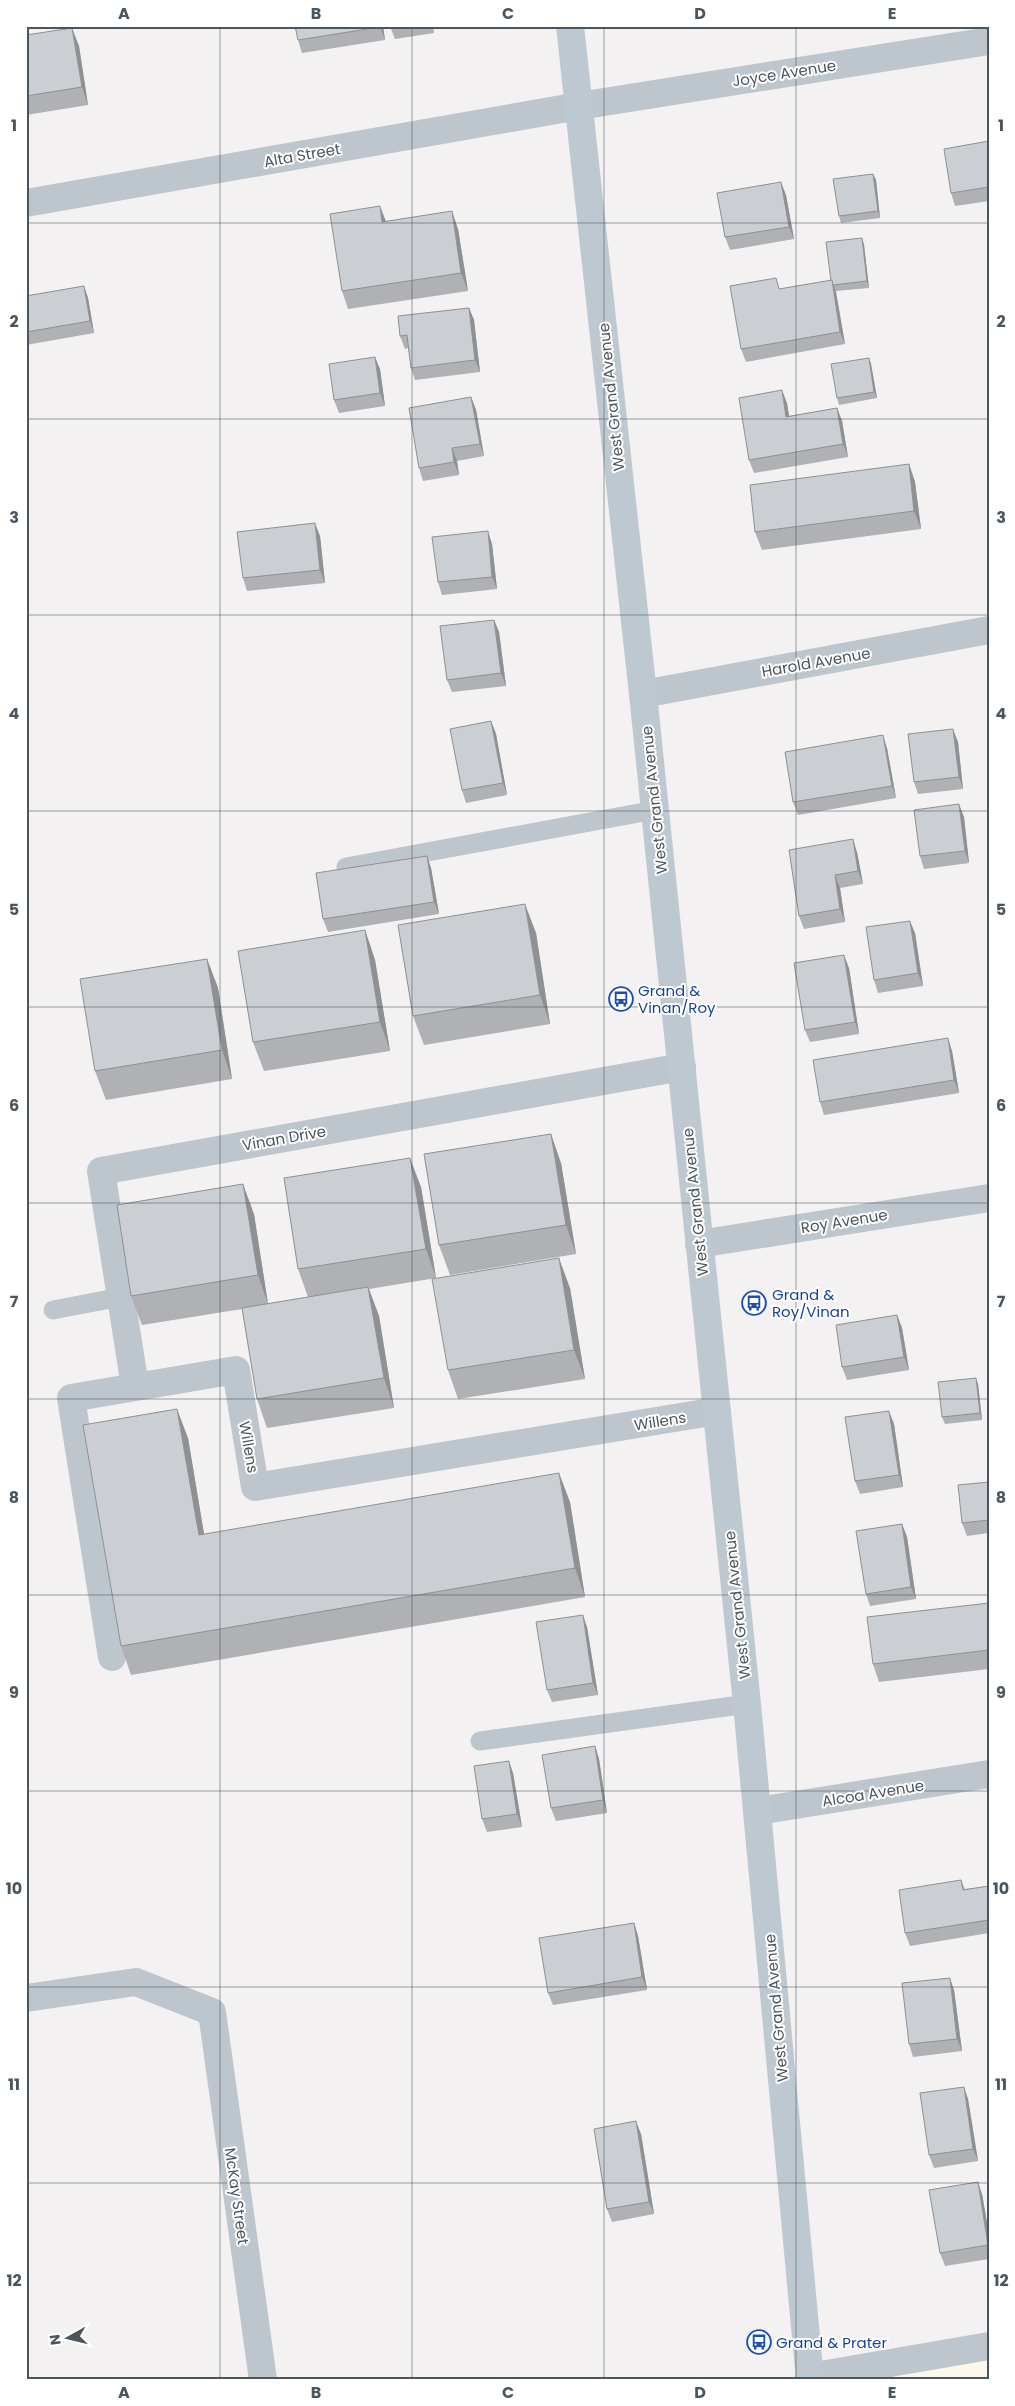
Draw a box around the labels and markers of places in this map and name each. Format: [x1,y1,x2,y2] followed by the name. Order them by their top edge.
[638,980,716,1018] place label: Grand & Vinan/Roy
[608,986,634,1012] bus stop icon: Grand & Vinan/Roy
[772,1284,849,1322] place label: Grand & Roy/Vinan
[741,1290,767,1316] bus stop icon: Grand & Roy/Vinan
[746,2329,772,2355] bus stop icon: Grand & Prater
[776,2332,887,2353] place label: Grand & Prater

